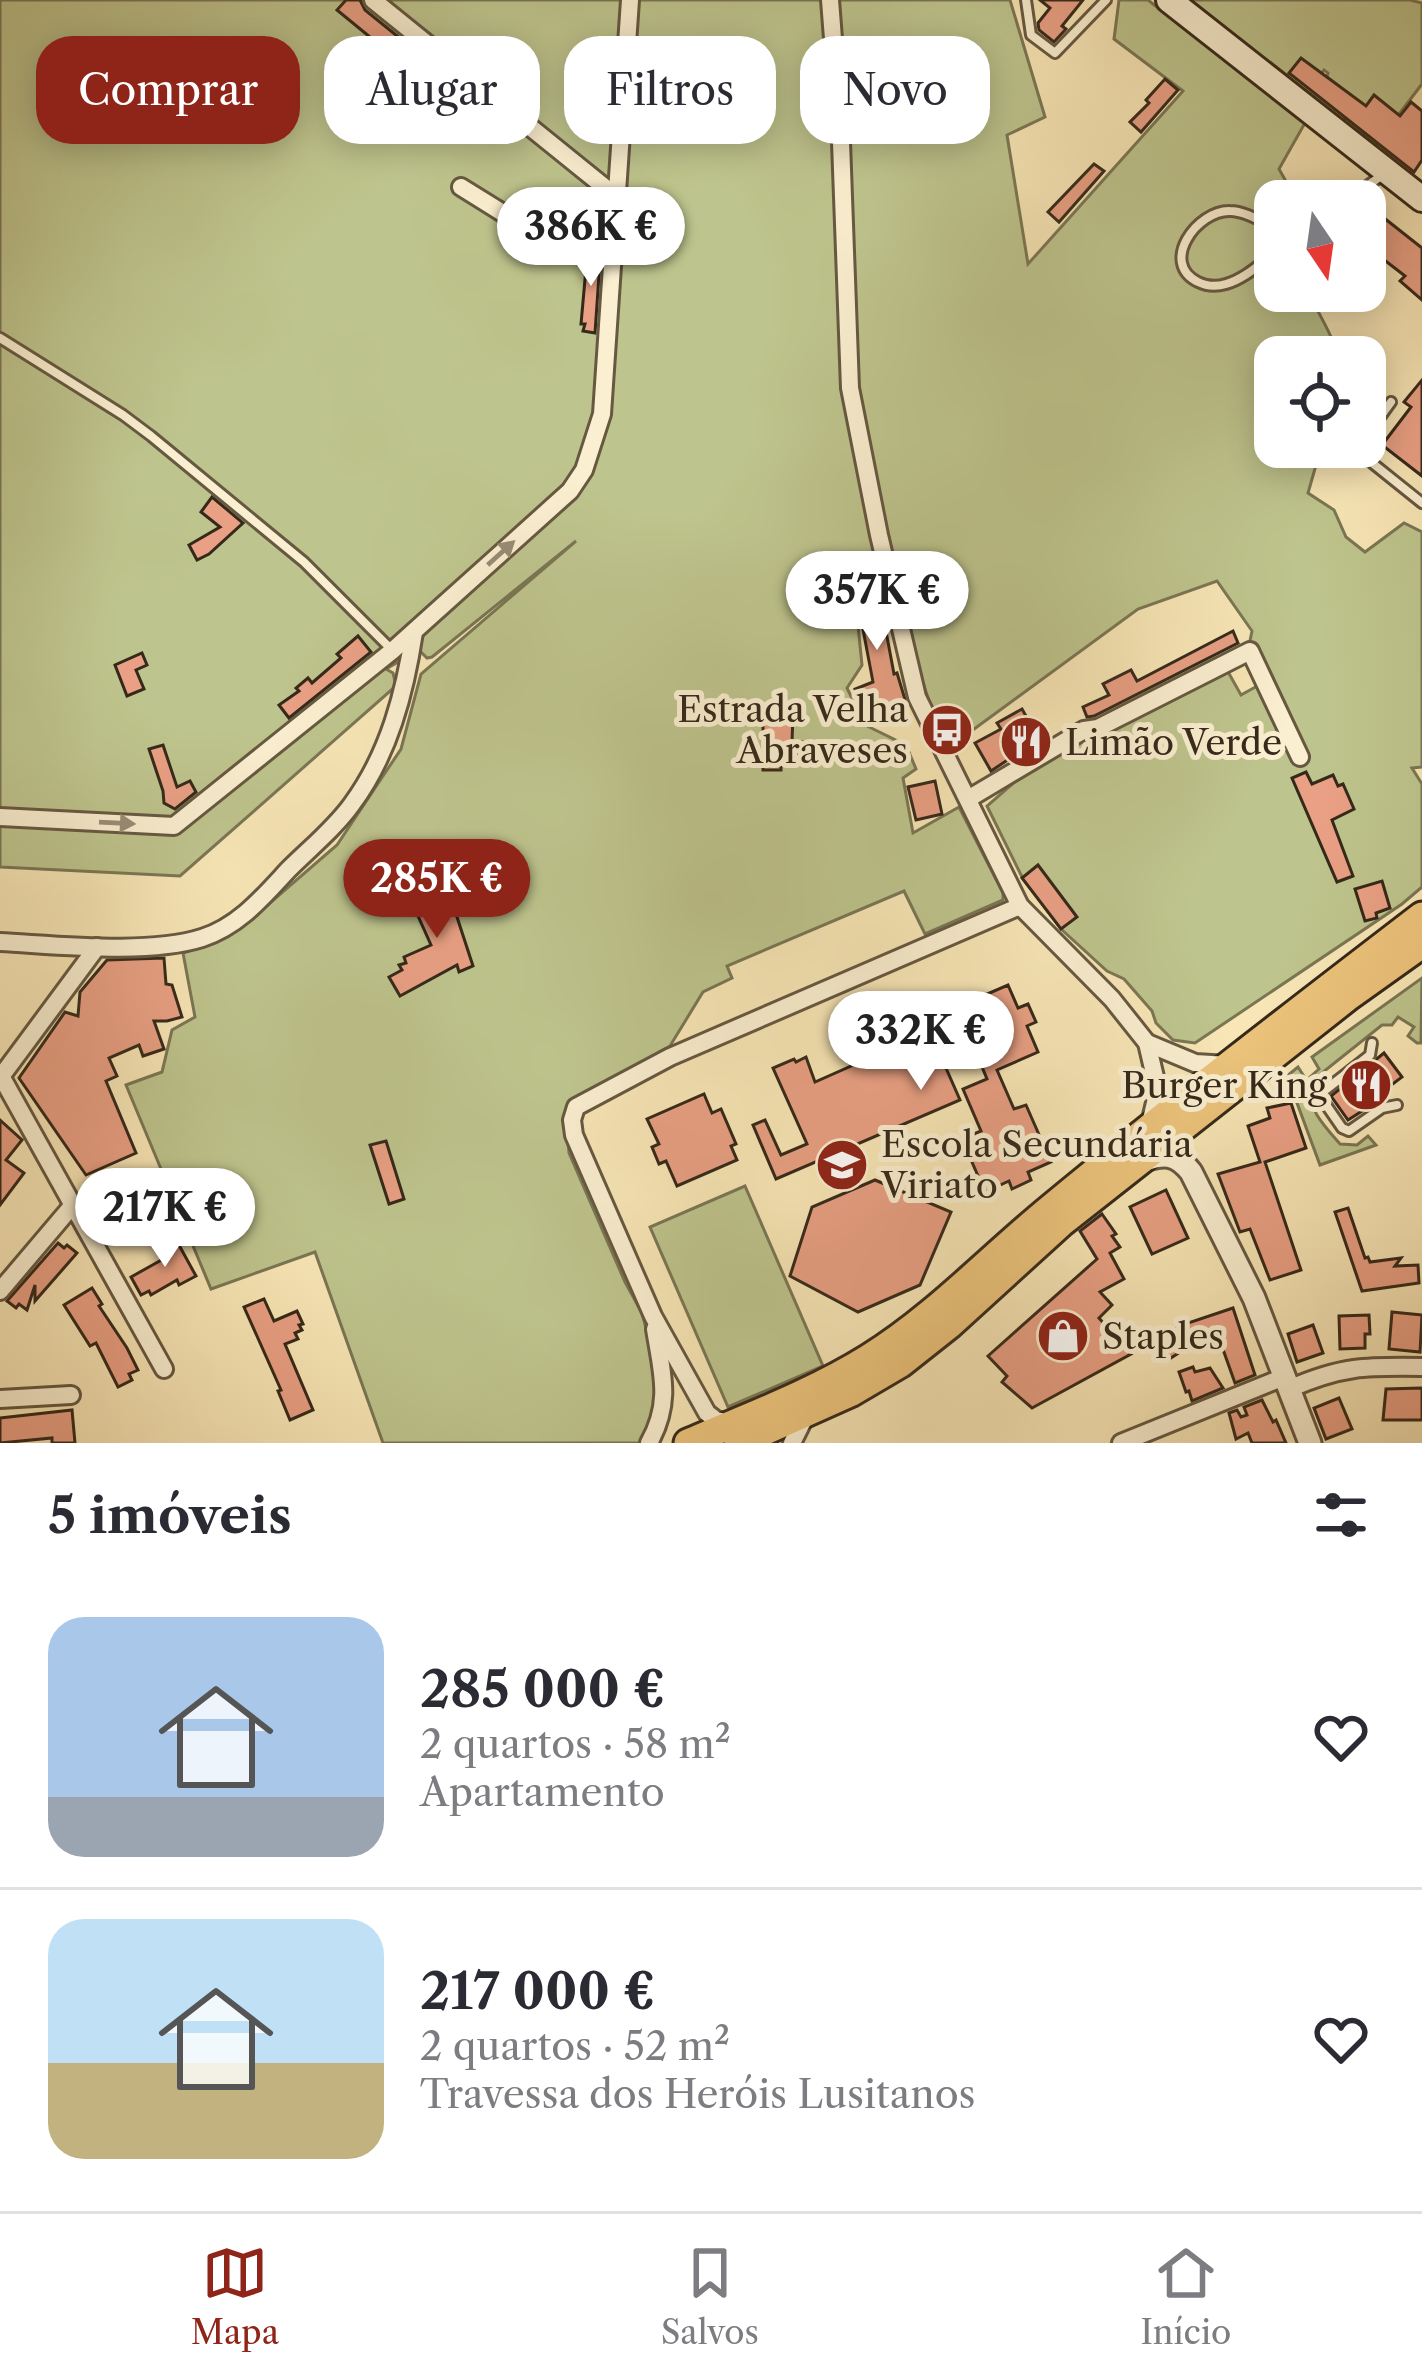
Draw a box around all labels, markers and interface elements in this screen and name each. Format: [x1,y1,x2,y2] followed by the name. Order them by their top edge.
[36,36,300,144] chip: Comprar
[324,36,540,144] chip: Alugar
[564,36,776,144] chip: Filtros
[800,36,990,144] chip: Novo
[1254,180,1386,312] north arrow
[1254,180,1386,468] map controls
[493,187,689,289] pin: 386K €
[524,202,658,250] text: 386K €
[1254,336,1386,468] button: locate
[486,540,515,567] one-way arrow
[779,551,975,653] pin: 357K €
[813,566,941,614] text: 357K €
[677,687,908,772] place label: Estrada Velha Abraveses
[919,702,975,758] bus stop icon: Estrada Velha Abraveses
[998,714,1054,770] restaurant icon: Limão Verde
[1065,720,1282,764] place label: Limão Verde
[99,814,137,833] one-way arrow
[339,839,535,941] pin: 285K €
[370,854,504,902] text: 285K €
[823,991,1019,1093] pin: 332K €
[855,1006,987,1054] text: 332K €
[1338,1057,1394,1113] restaurant icon: Burger King
[1121,1063,1328,1107] place label: Burger King
[880,1122,1193,1207] place label: Escola Secundária Viriato
[814,1137,870,1193] school or university icon: Escola Secundária Viriato
[67,1168,263,1270] pin: 217K €
[102,1183,228,1231] text: 217K €
[1035,1308,1091,1364] shop icon: Staples
[1102,1314,1224,1358] place label: Staples
[1308,1482,1374,1548] icon: filters
[48,1484,292,1546] text: 5 imóveis
[420,1658,665,1720] text: 285 000 €
[144,1665,288,1809] icon: home
[1308,1704,1374,1770] icon: heart
[420,1720,731,1768] text: 2 quartos · 58 m²
[420,1768,665,1816] text: Apartamento
[420,1960,655,2022] text: 217 000 €
[144,1967,288,2111] icon: home
[1308,2006,1374,2072] icon: heart
[420,2022,730,2070] text: 2 quartos · 52 m²
[420,2070,976,2118] text: Travessa dos Heróis Lusitanos
[191,2240,279,2353] tab: Mapa
[661,2240,759,2353] tab: Salvos
[1140,2240,1231,2353] tab: Início

